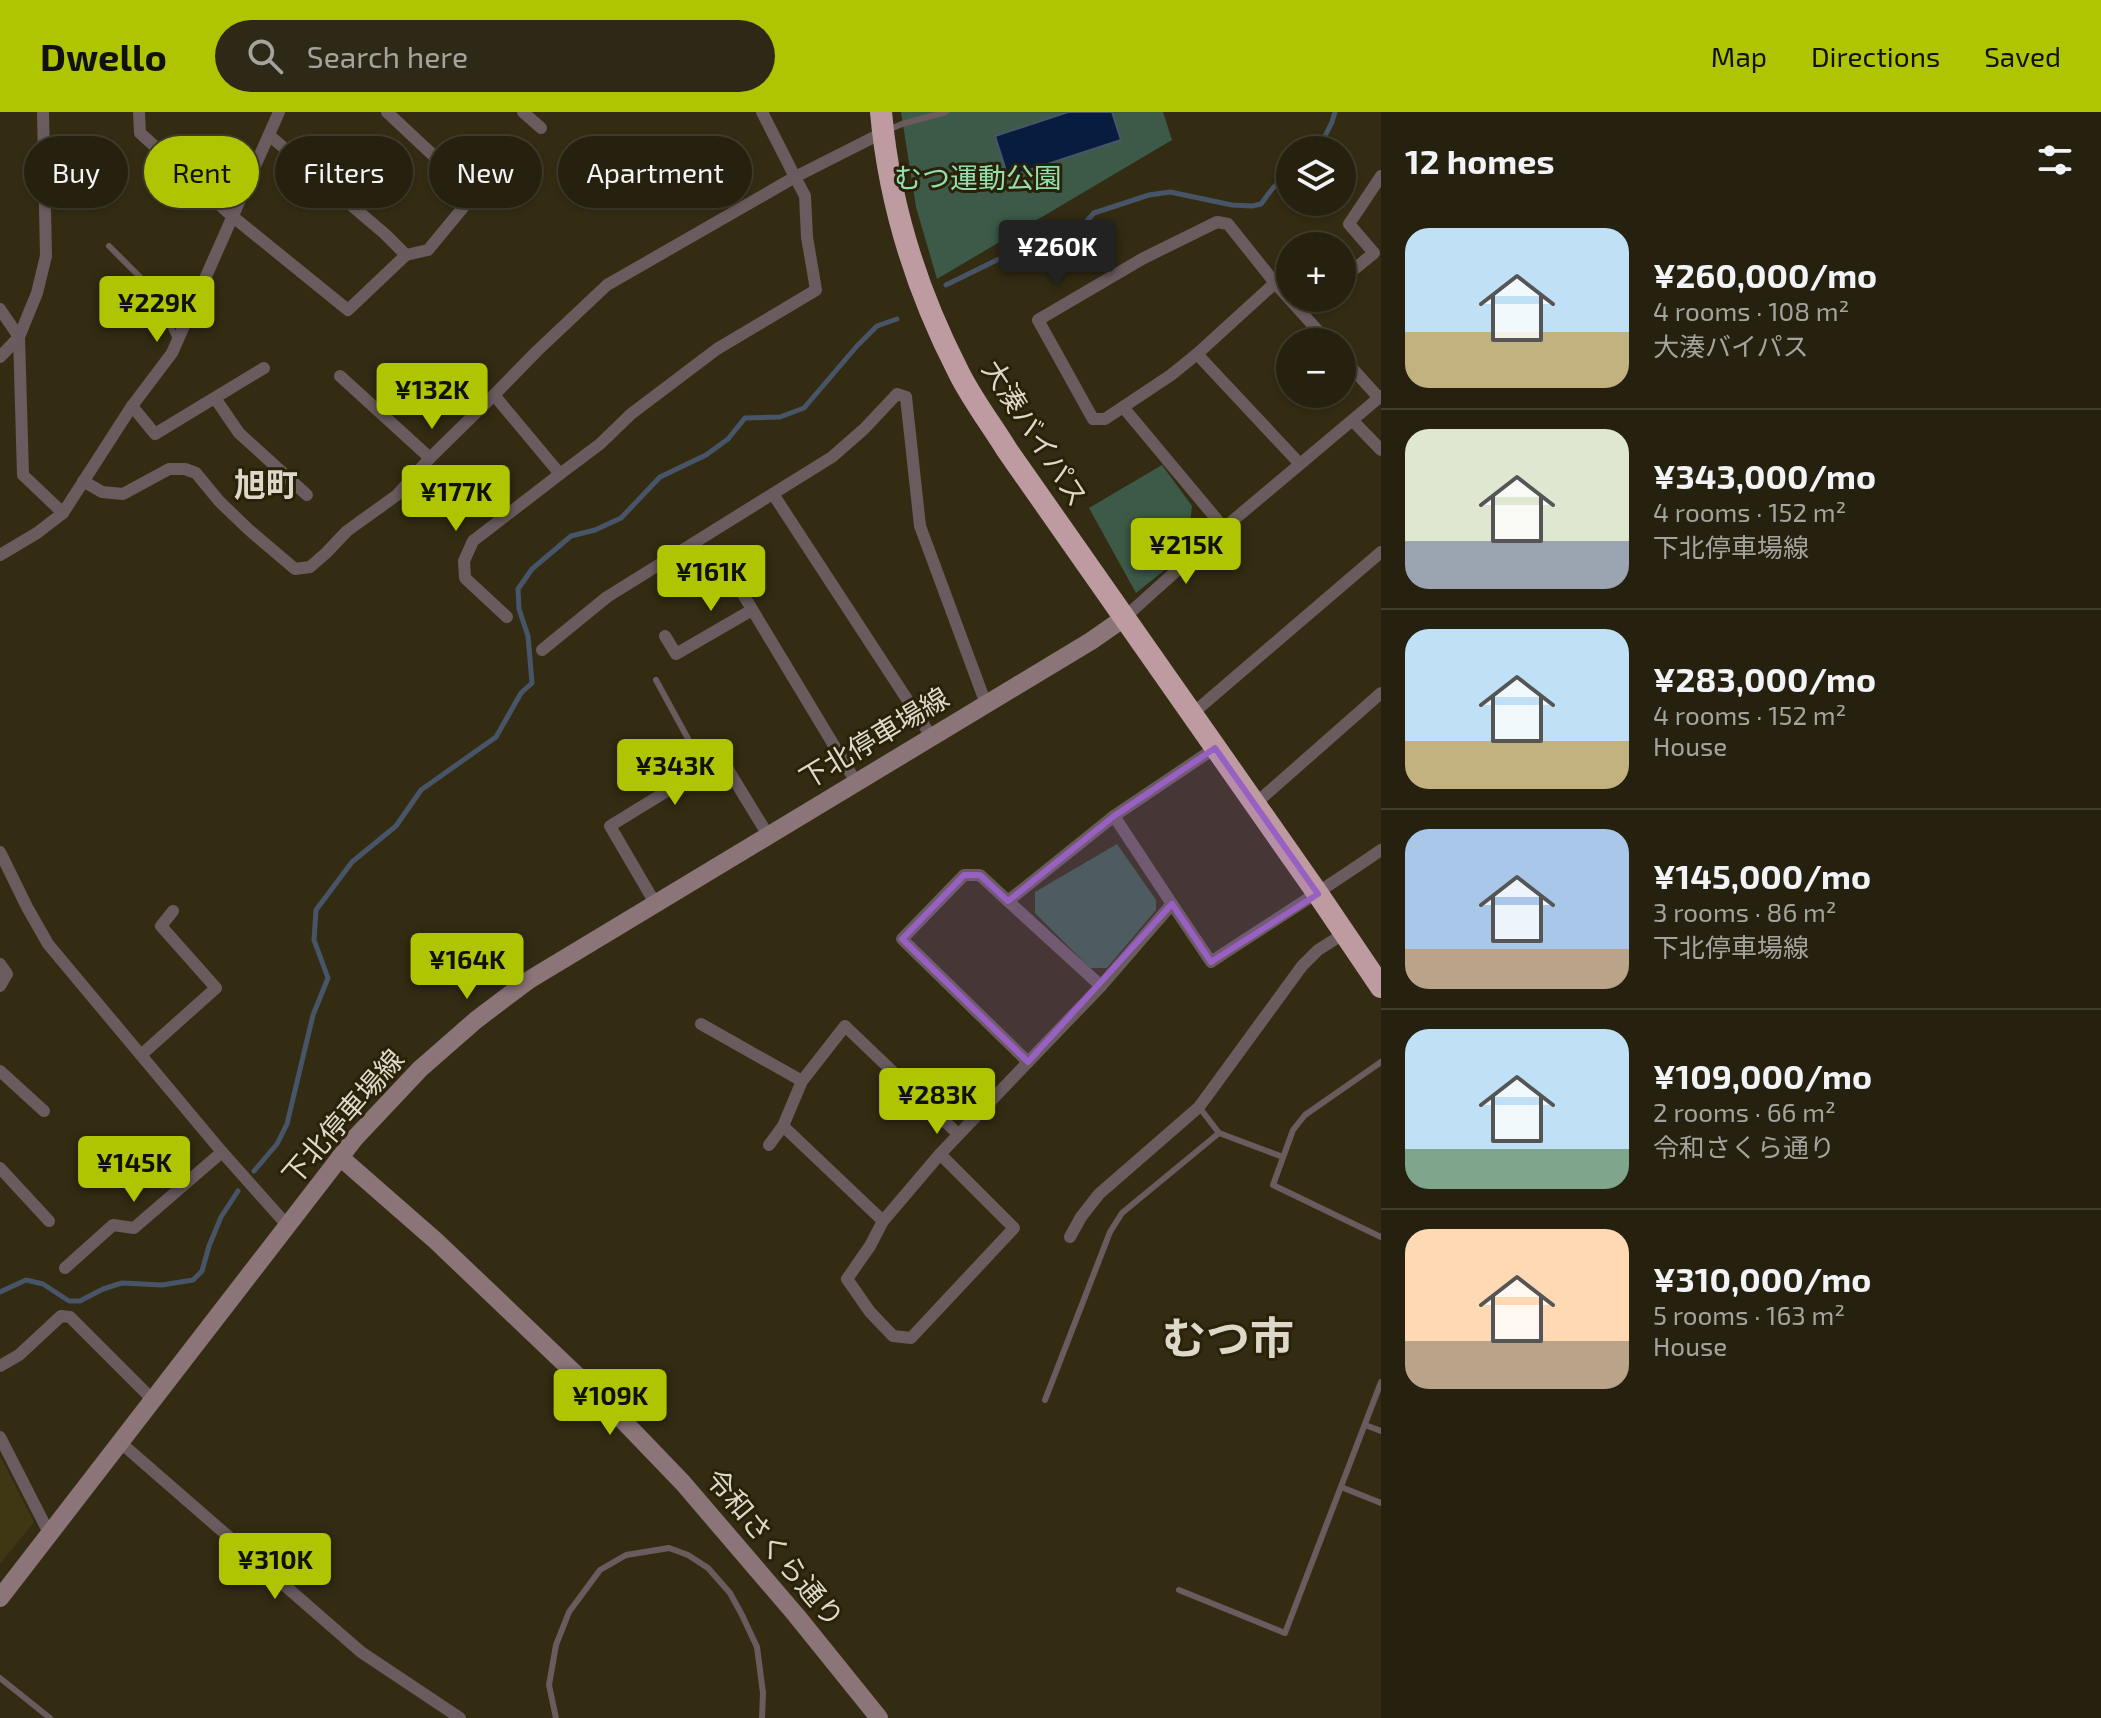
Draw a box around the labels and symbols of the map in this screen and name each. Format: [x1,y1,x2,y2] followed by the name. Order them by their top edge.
[894,160,1062,194] park label: むつ運動公園
[1001,220,1113,288] pin: ¥260K
[101,276,213,344] pin: ¥229K
[976,353,1096,512] street label: 大湊バイパス
[376,363,488,431] pin: ¥132K
[234,464,298,502] district label: 旭町
[400,465,512,533] pin: ¥177K
[1130,518,1242,586] pin: ¥215K
[655,545,767,613] pin: ¥161K
[793,679,954,795] street label: 下北停車場線
[619,739,731,807] pin: ¥343K
[411,933,523,1001] pin: ¥164K
[274,1042,410,1191] street label: 下北停車場線
[881,1068,993,1136] pin: ¥283K
[78,1136,190,1204] pin: ¥145K
[1162,1310,1294,1363] district label: むつ市
[554,1369,666,1437] pin: ¥109K
[700,1461,852,1633] street label: 令和さくら通り
[219,1533,331,1601] pin: ¥310K

